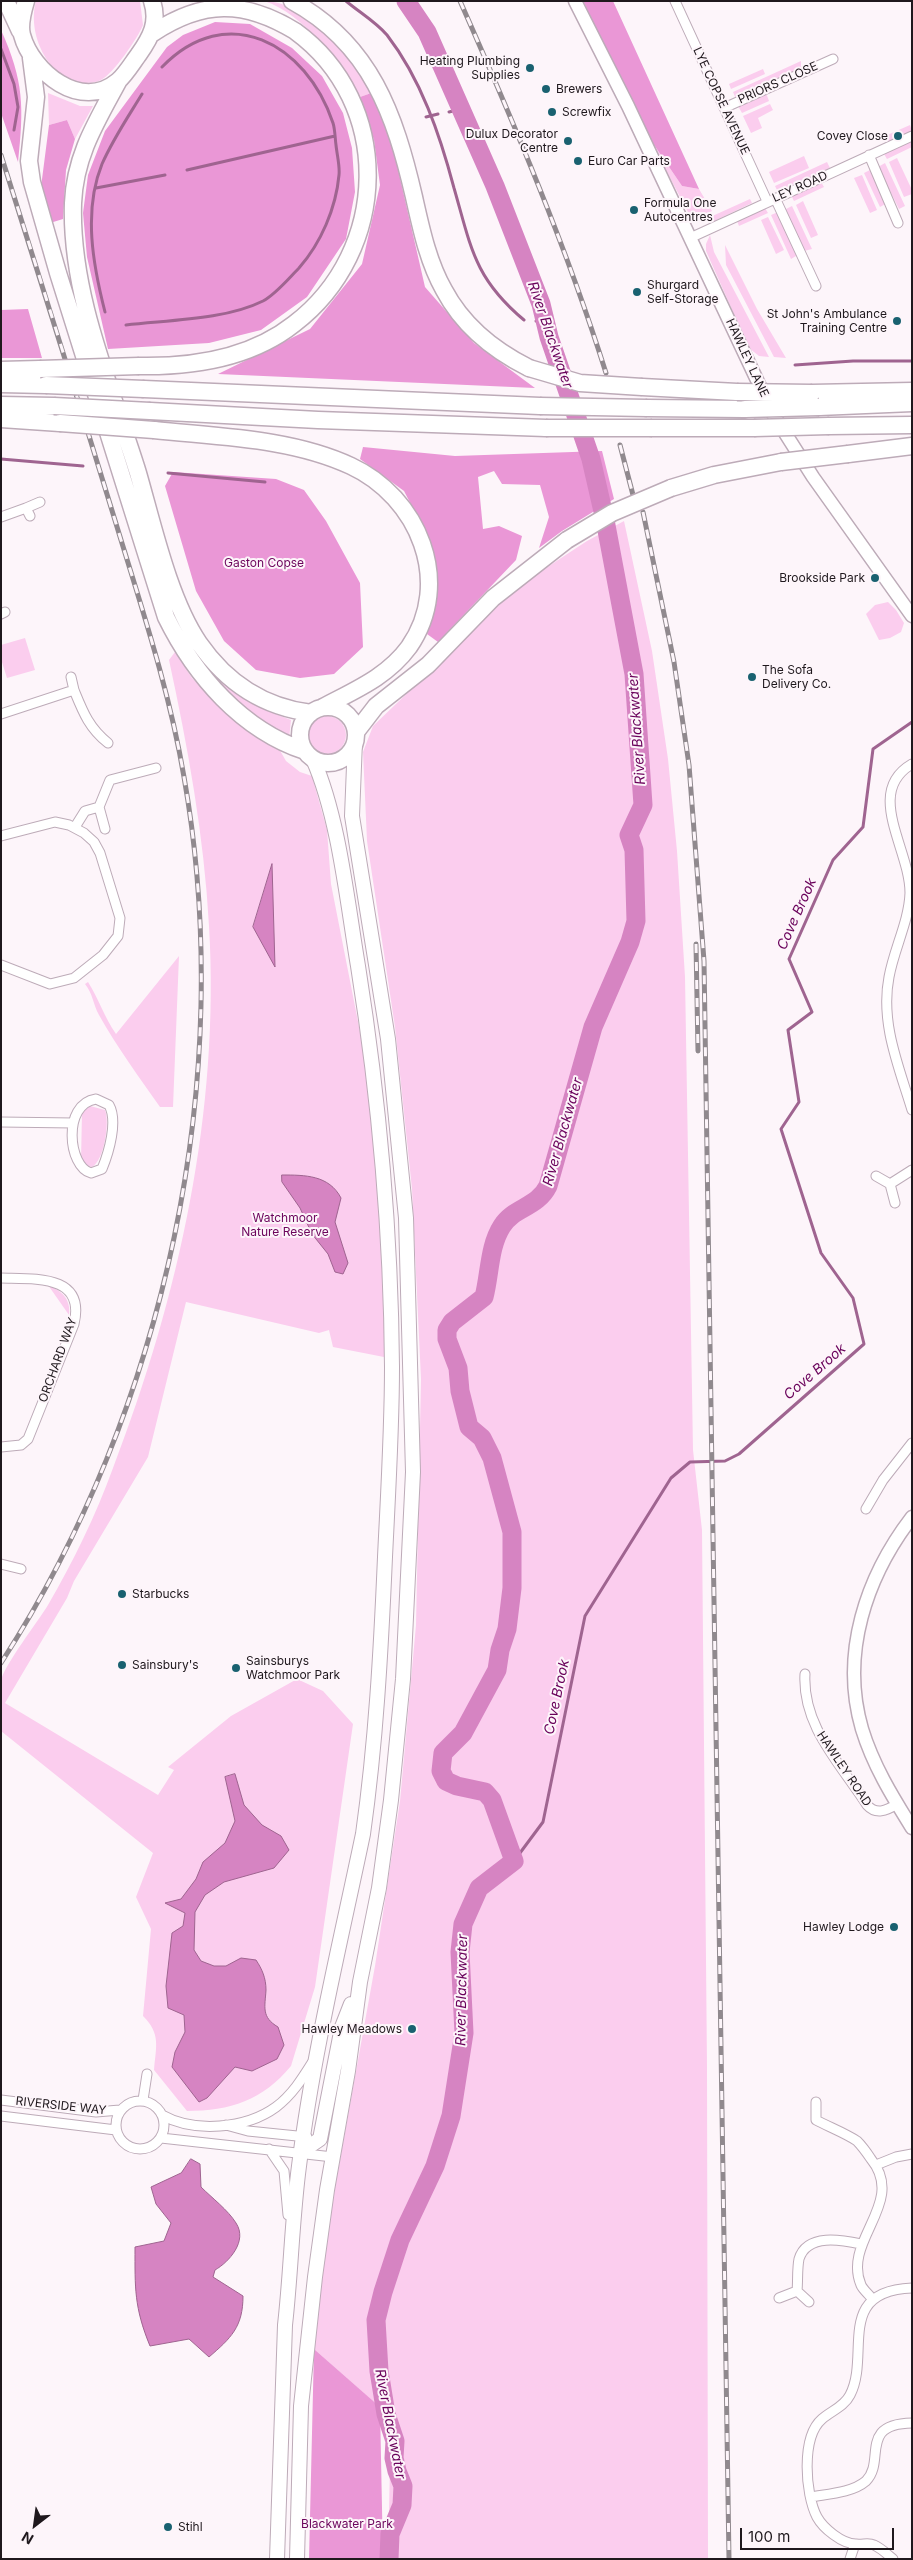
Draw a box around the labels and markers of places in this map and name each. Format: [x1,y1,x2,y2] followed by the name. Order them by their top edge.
[420,54,520,82] place label: Heating Plumbing Supplies
[524,62,536,74] marker: Heating Plumbing Supplies
[556,82,602,96] place label: Brewers
[540,83,552,95] marker: Brewers
[562,105,611,119] place label: Screwfix
[546,106,558,118] marker: Screwfix
[466,127,558,155] place label: Dulux Decorator Centre
[817,129,888,143] place label: Covey Close
[892,130,904,142] marker: Covey Close
[562,135,574,147] marker: Dulux Decorator Centre
[588,154,670,168] place label: Euro Car Parts
[572,155,584,167] marker: Euro Car Parts
[644,196,716,224] place label: Formula One Autocentres
[628,204,640,216] marker: Formula One Autocentres
[647,278,719,306] place label: Shurgard Self-Storage
[631,286,643,298] marker: Shurgard Self-Storage
[767,307,887,335] place label: St John's Ambulance Training Centre
[891,315,903,327] marker: St John's Ambulance Training Centre
[779,571,865,585] place label: Brookside Park
[869,572,881,584] marker: Brookside Park
[762,663,831,691] place label: The Sofa Delivery Co.
[746,671,758,683] marker: The Sofa Delivery Co.
[132,1587,189,1601] place label: Starbucks
[116,1588,128,1600] marker: Starbucks
[246,1654,340,1682] place label: Sainsburys Watchmoor Park
[132,1658,199,1672] place label: Sainsbury's
[116,1659,128,1671] marker: Sainsbury's
[230,1662,242,1674] marker: Sainsburys Watchmoor Park
[803,1920,884,1934] place label: Hawley Lodge
[888,1921,900,1933] marker: Hawley Lodge
[302,2022,402,2036] place label: Hawley Meadows
[406,2023,418,2035] marker: Hawley Meadows
[178,2520,203,2534] place label: Stihl
[162,2521,174,2533] marker: Stihl

